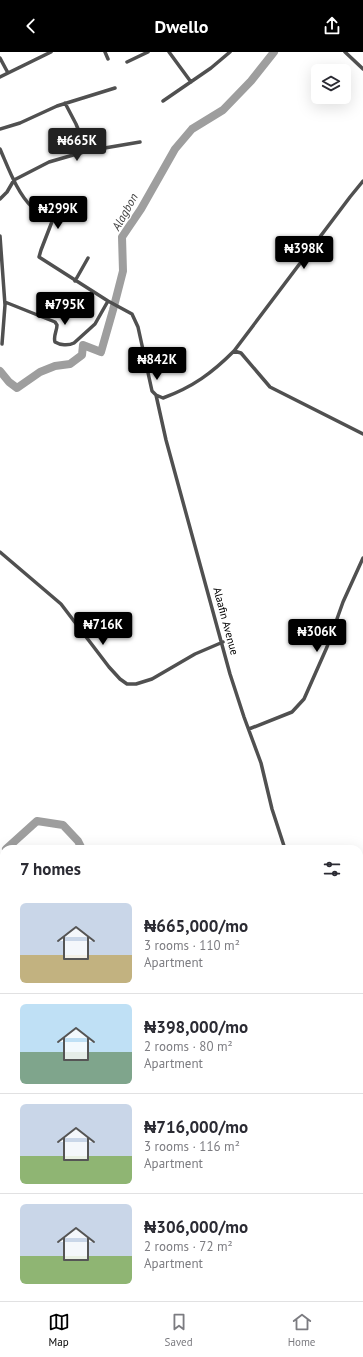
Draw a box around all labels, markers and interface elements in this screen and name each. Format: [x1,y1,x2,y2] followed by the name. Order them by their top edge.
[20,15,42,37] icon: back
[155,15,208,38] text: Dwello
[321,15,343,37] icon: share
[311,64,351,104] map controls
[311,64,351,104] button: layers
[49,128,105,162] pin: ₦665K
[57,132,97,149] text: ₦665K
[108,190,141,234] water label: Alagbon
[30,196,86,230] pin: ₦299K
[38,200,78,217] text: ₦299K
[276,236,332,270] pin: ₦398K
[284,240,324,257] text: ₦398K
[37,292,93,326] pin: ₦795K
[45,296,85,313] text: ₦795K
[129,347,185,381] pin: ₦842K
[137,351,177,368] text: ₦842K
[210,586,242,657] street label: Alaafin Avenue
[75,612,131,646] pin: ₦716K
[83,616,123,633] text: ₦716K
[289,619,345,653] pin: ₦306K
[297,623,337,640] text: ₦306K
[20,858,81,880] text: 7 homes
[321,858,343,880] icon: filters
[144,915,248,937] text: ₦665,000/mo
[52,919,100,967] icon: home
[144,937,240,954] text: 3 rooms · 110 m²
[144,954,203,971] text: Apartment
[144,1016,248,1038] text: ₦398,000/mo
[52,1020,100,1068] icon: home
[144,1038,233,1055] text: 2 rooms · 80 m²
[144,1055,203,1072] text: Apartment
[144,1116,248,1138] text: ₦716,000/mo
[52,1120,100,1168] icon: home
[144,1138,240,1155] text: 3 rooms · 116 m²
[144,1155,203,1172] text: Apartment
[144,1216,248,1238] text: ₦306,000/mo
[52,1220,100,1268] icon: home
[144,1238,233,1255] text: 2 rooms · 72 m²
[144,1255,203,1272] text: Apartment
[48,1311,70,1349] tab: Map
[165,1311,193,1349] tab: Saved
[288,1311,315,1349] tab: Home

